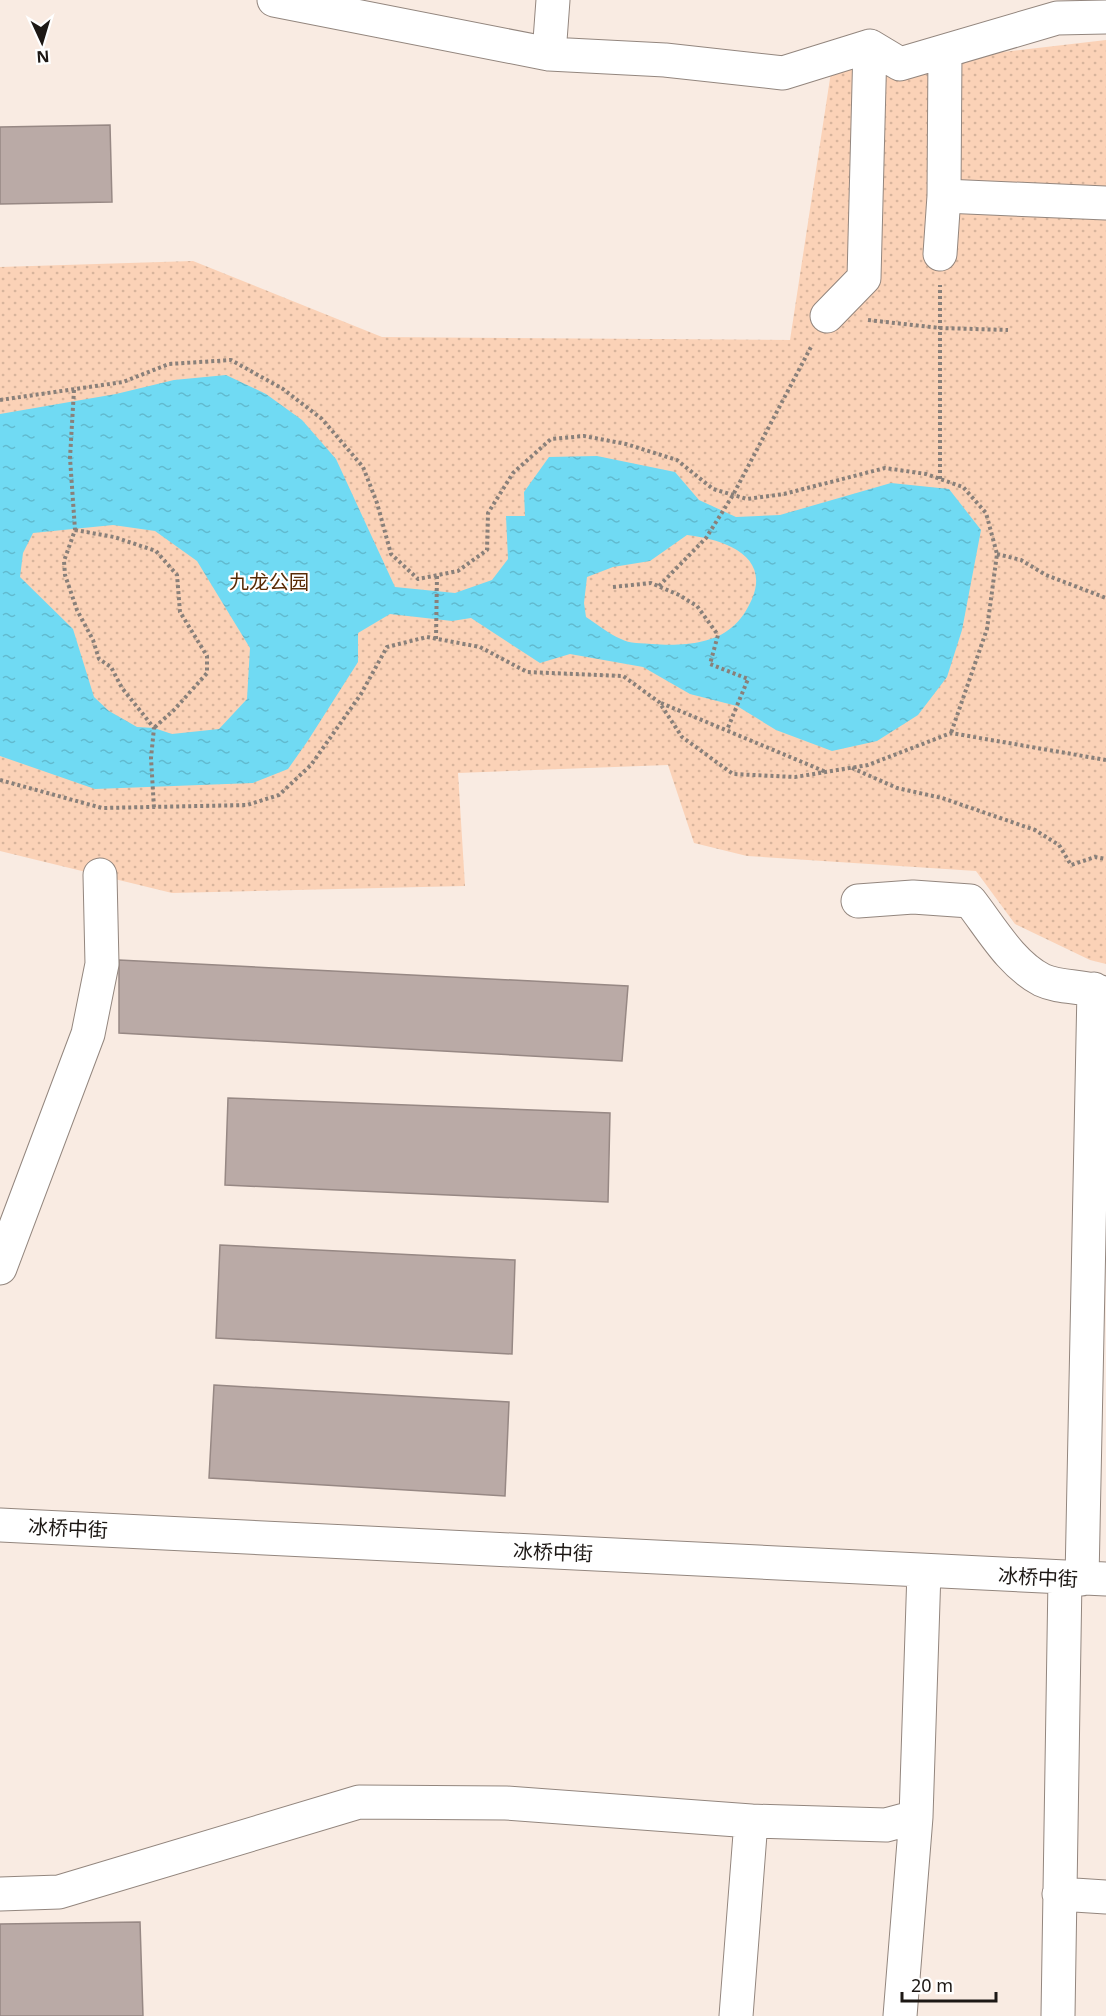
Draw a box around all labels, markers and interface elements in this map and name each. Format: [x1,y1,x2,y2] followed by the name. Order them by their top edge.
[12,12,72,72] north arrow
[36,46,50,68] text: N
[229,568,309,595] park label: 九龙公园
[27,1512,109,1544] street label: 冰桥中街
[513,1537,593,1567] street label: 冰桥中街
[997,1561,1079,1593] street label: 冰桥中街
[902,1965,996,2003] scale bar
[911,1973,953,1997] text: 20 m

